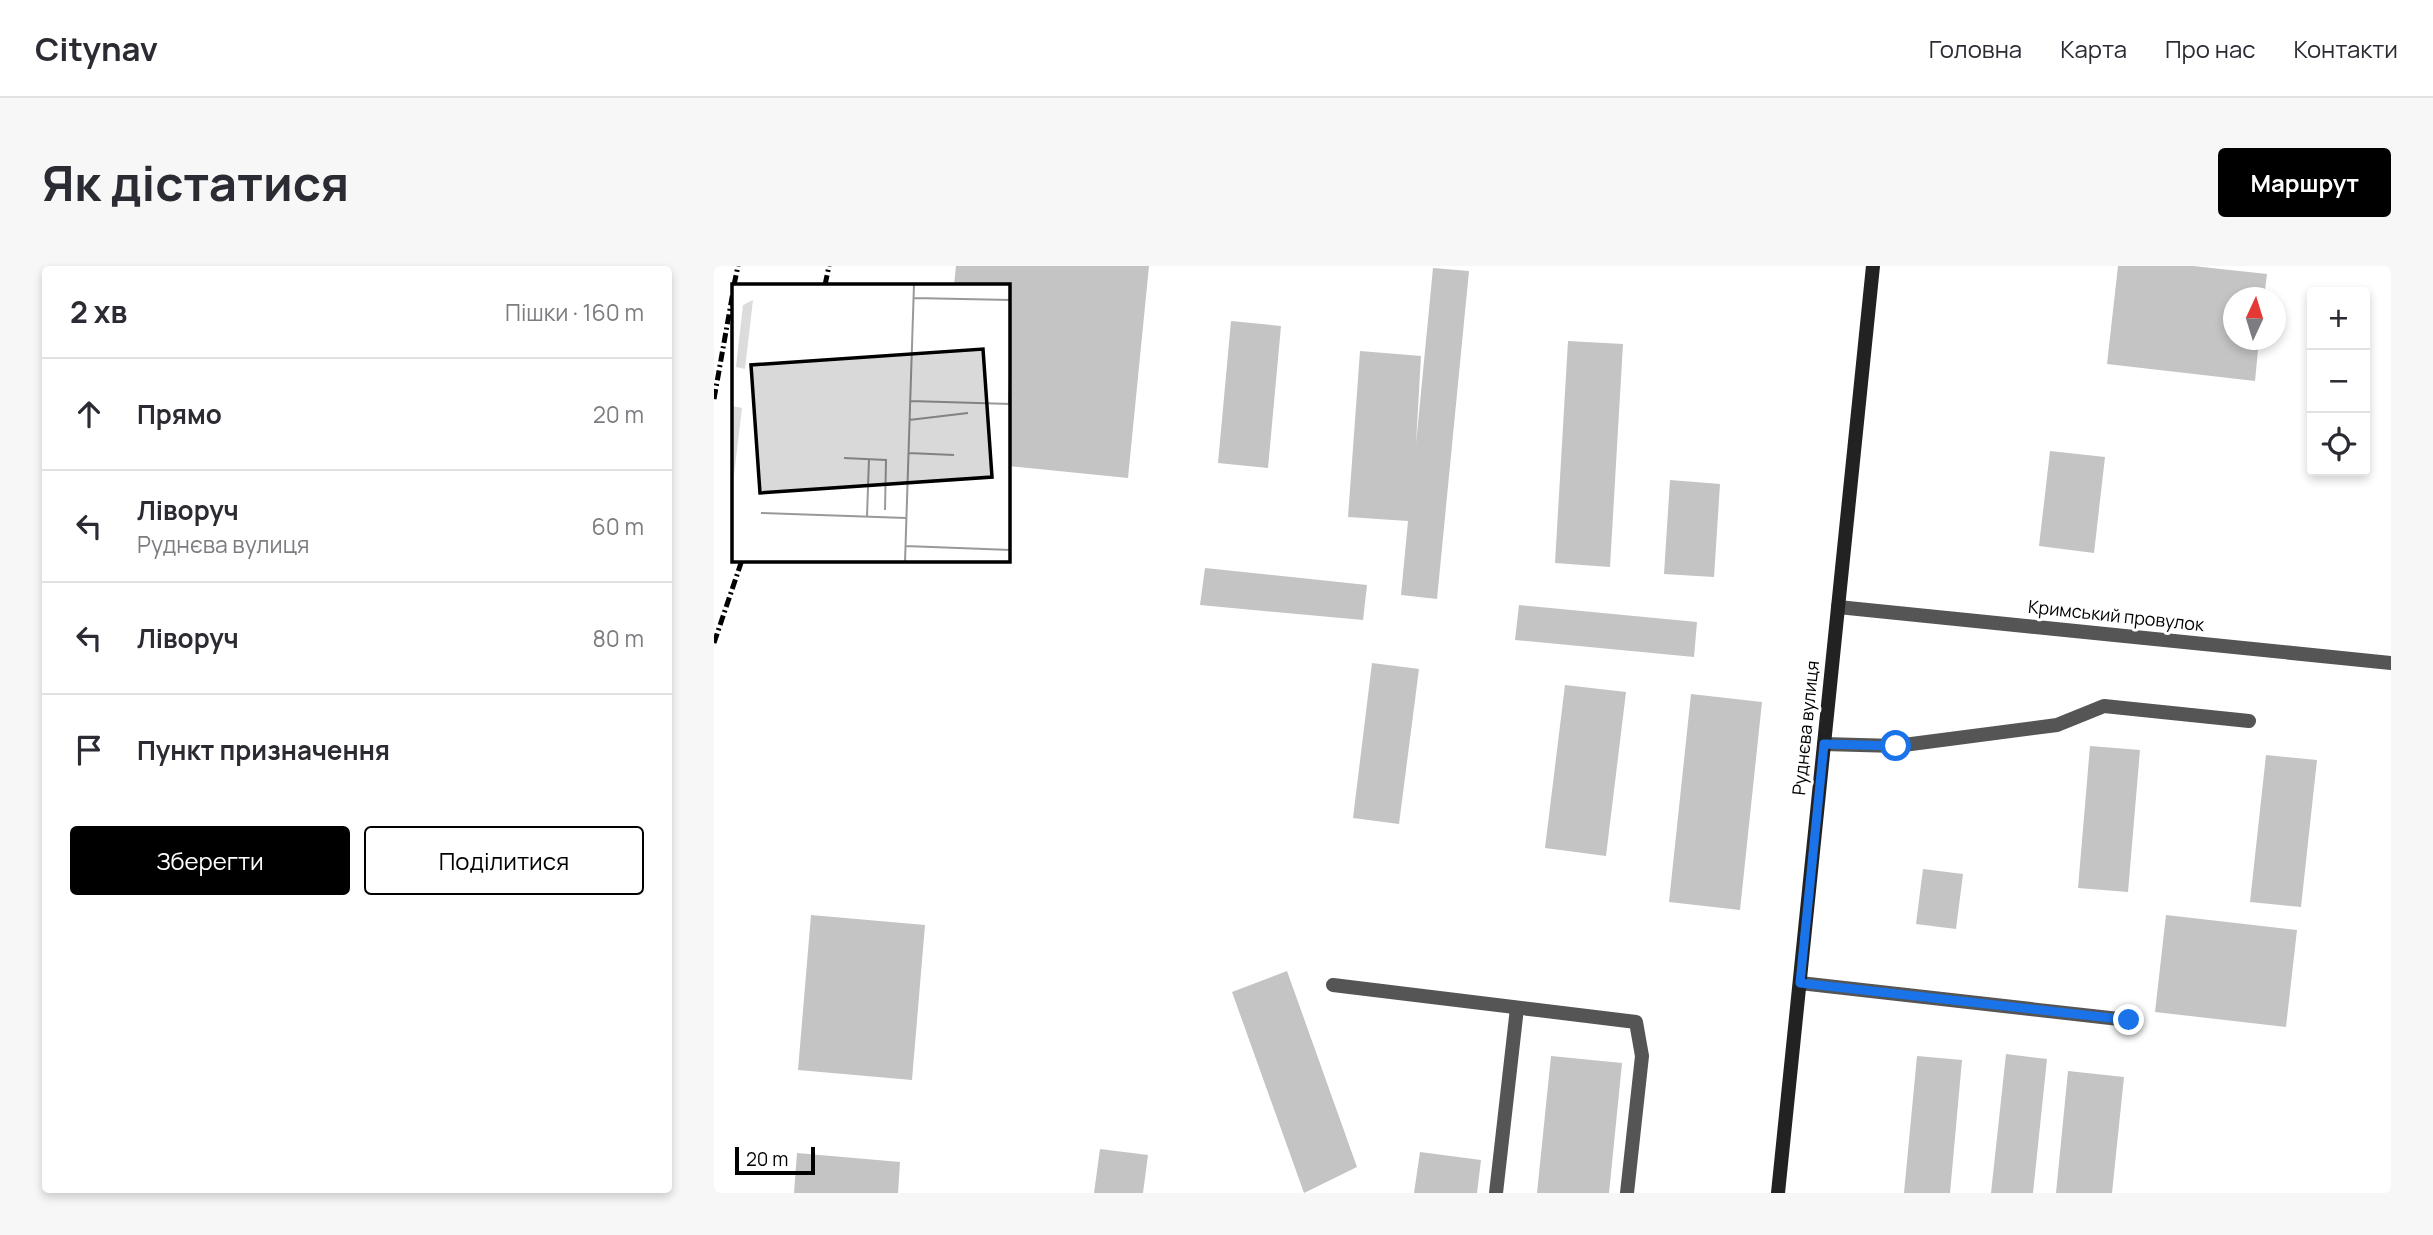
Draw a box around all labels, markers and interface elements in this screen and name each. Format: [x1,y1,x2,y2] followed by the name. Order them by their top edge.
[35,26,158,71] text: Citynav
[1929,32,2022,65] text: Головна
[2060,32,2127,65] text: Карта
[2165,32,2256,65] text: Про нас
[2294,32,2398,65] text: Контакти
[2218,148,2391,217] button: Маршрут
[42,149,349,216] text: Як дістатися
[732,284,1010,562] inset map
[2223,287,2286,350] north arrow
[2307,287,2370,476] map controls
[2307,287,2370,350] button: +
[70,291,127,332] text: 2 хв
[505,296,644,328] text: Пішки · 160 m
[2307,350,2370,413] button: −
[70,395,108,433] icon: ahead
[137,396,222,432] text: Прямо
[593,398,644,430] text: 20 m
[2307,413,2370,476] button: locate
[137,492,239,528] text: Ліворуч
[70,507,108,545] icon: left
[592,510,644,542] text: 60 m
[137,528,310,560] text: Руднєва вулиця
[2027,594,2206,636] street label: Кримський провулок
[70,619,108,657] icon: left
[137,620,239,656] text: Ліворуч
[593,622,644,654] text: 80 m
[1786,659,1824,796] street label: Руднєва вулиця
[1880,730,1911,761] route start
[70,731,108,769] icon: arrive
[137,732,390,768] text: Пункт призначення
[70,826,350,895] button: Зберегти
[364,826,644,895] button: Поділитися
[2113,1004,2144,1035] route end
[735,1144,816,1176] scale bar
[746,1146,788,1172] text: 20 m

